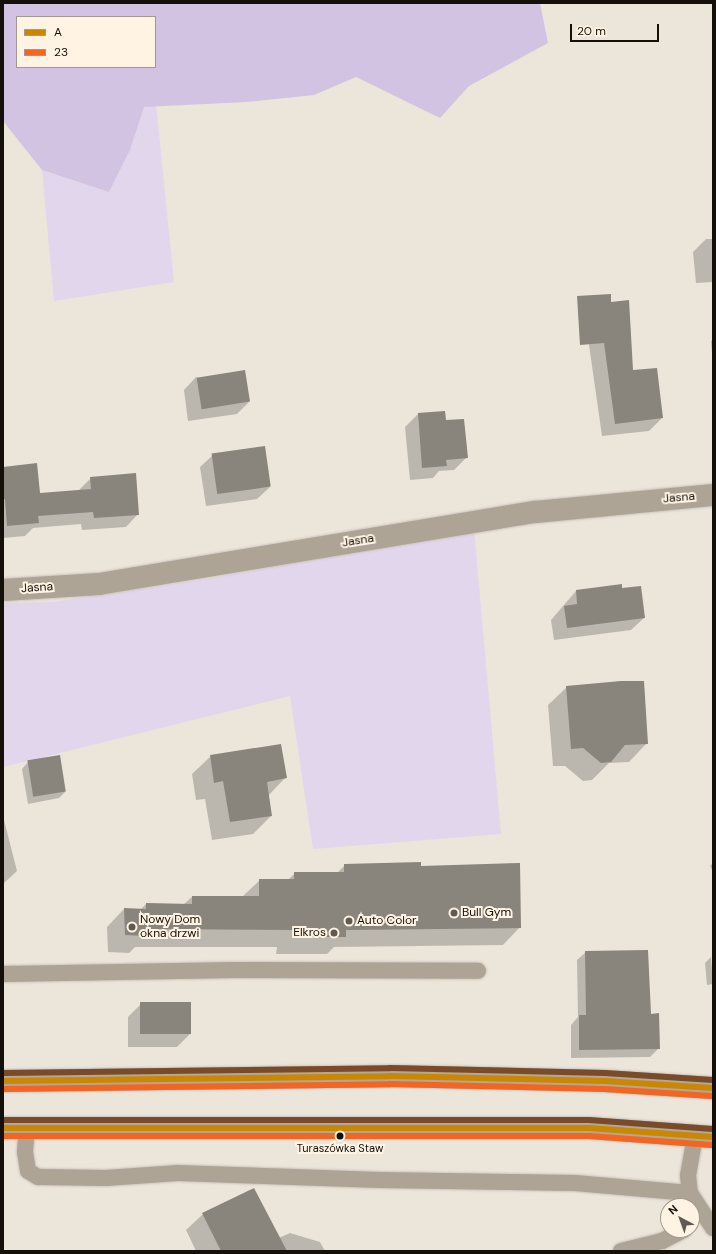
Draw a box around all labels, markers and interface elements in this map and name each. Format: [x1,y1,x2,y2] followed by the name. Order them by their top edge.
[16,16,156,68] legend
[572,16,661,42] scale bar
[577,23,606,39] text: 20 m
[54,24,62,40] text: A
[54,44,68,60] text: 23
[662,489,696,507] street label: Jasna
[341,531,375,551] street label: Jasna
[21,580,53,596] street label: Jasna
[462,906,511,920] place label: Bull Gym
[449,908,459,918] marker: Bull Gym
[140,913,200,941] place label: Nowy Dom okna drzwi
[357,914,417,928] place label: Auto Color
[344,916,354,926] marker: Auto Color
[127,922,137,932] marker: Nowy Dom okna drzwi
[293,926,326,940] place label: Elkros
[329,928,339,938] marker: Elkros
[335,1131,345,1141] marker: Turaszówka Staw
[297,1141,383,1155] place label: Turaszówka Staw
[660,1198,700,1238] north arrow
[665,1202,680,1218] text: N

